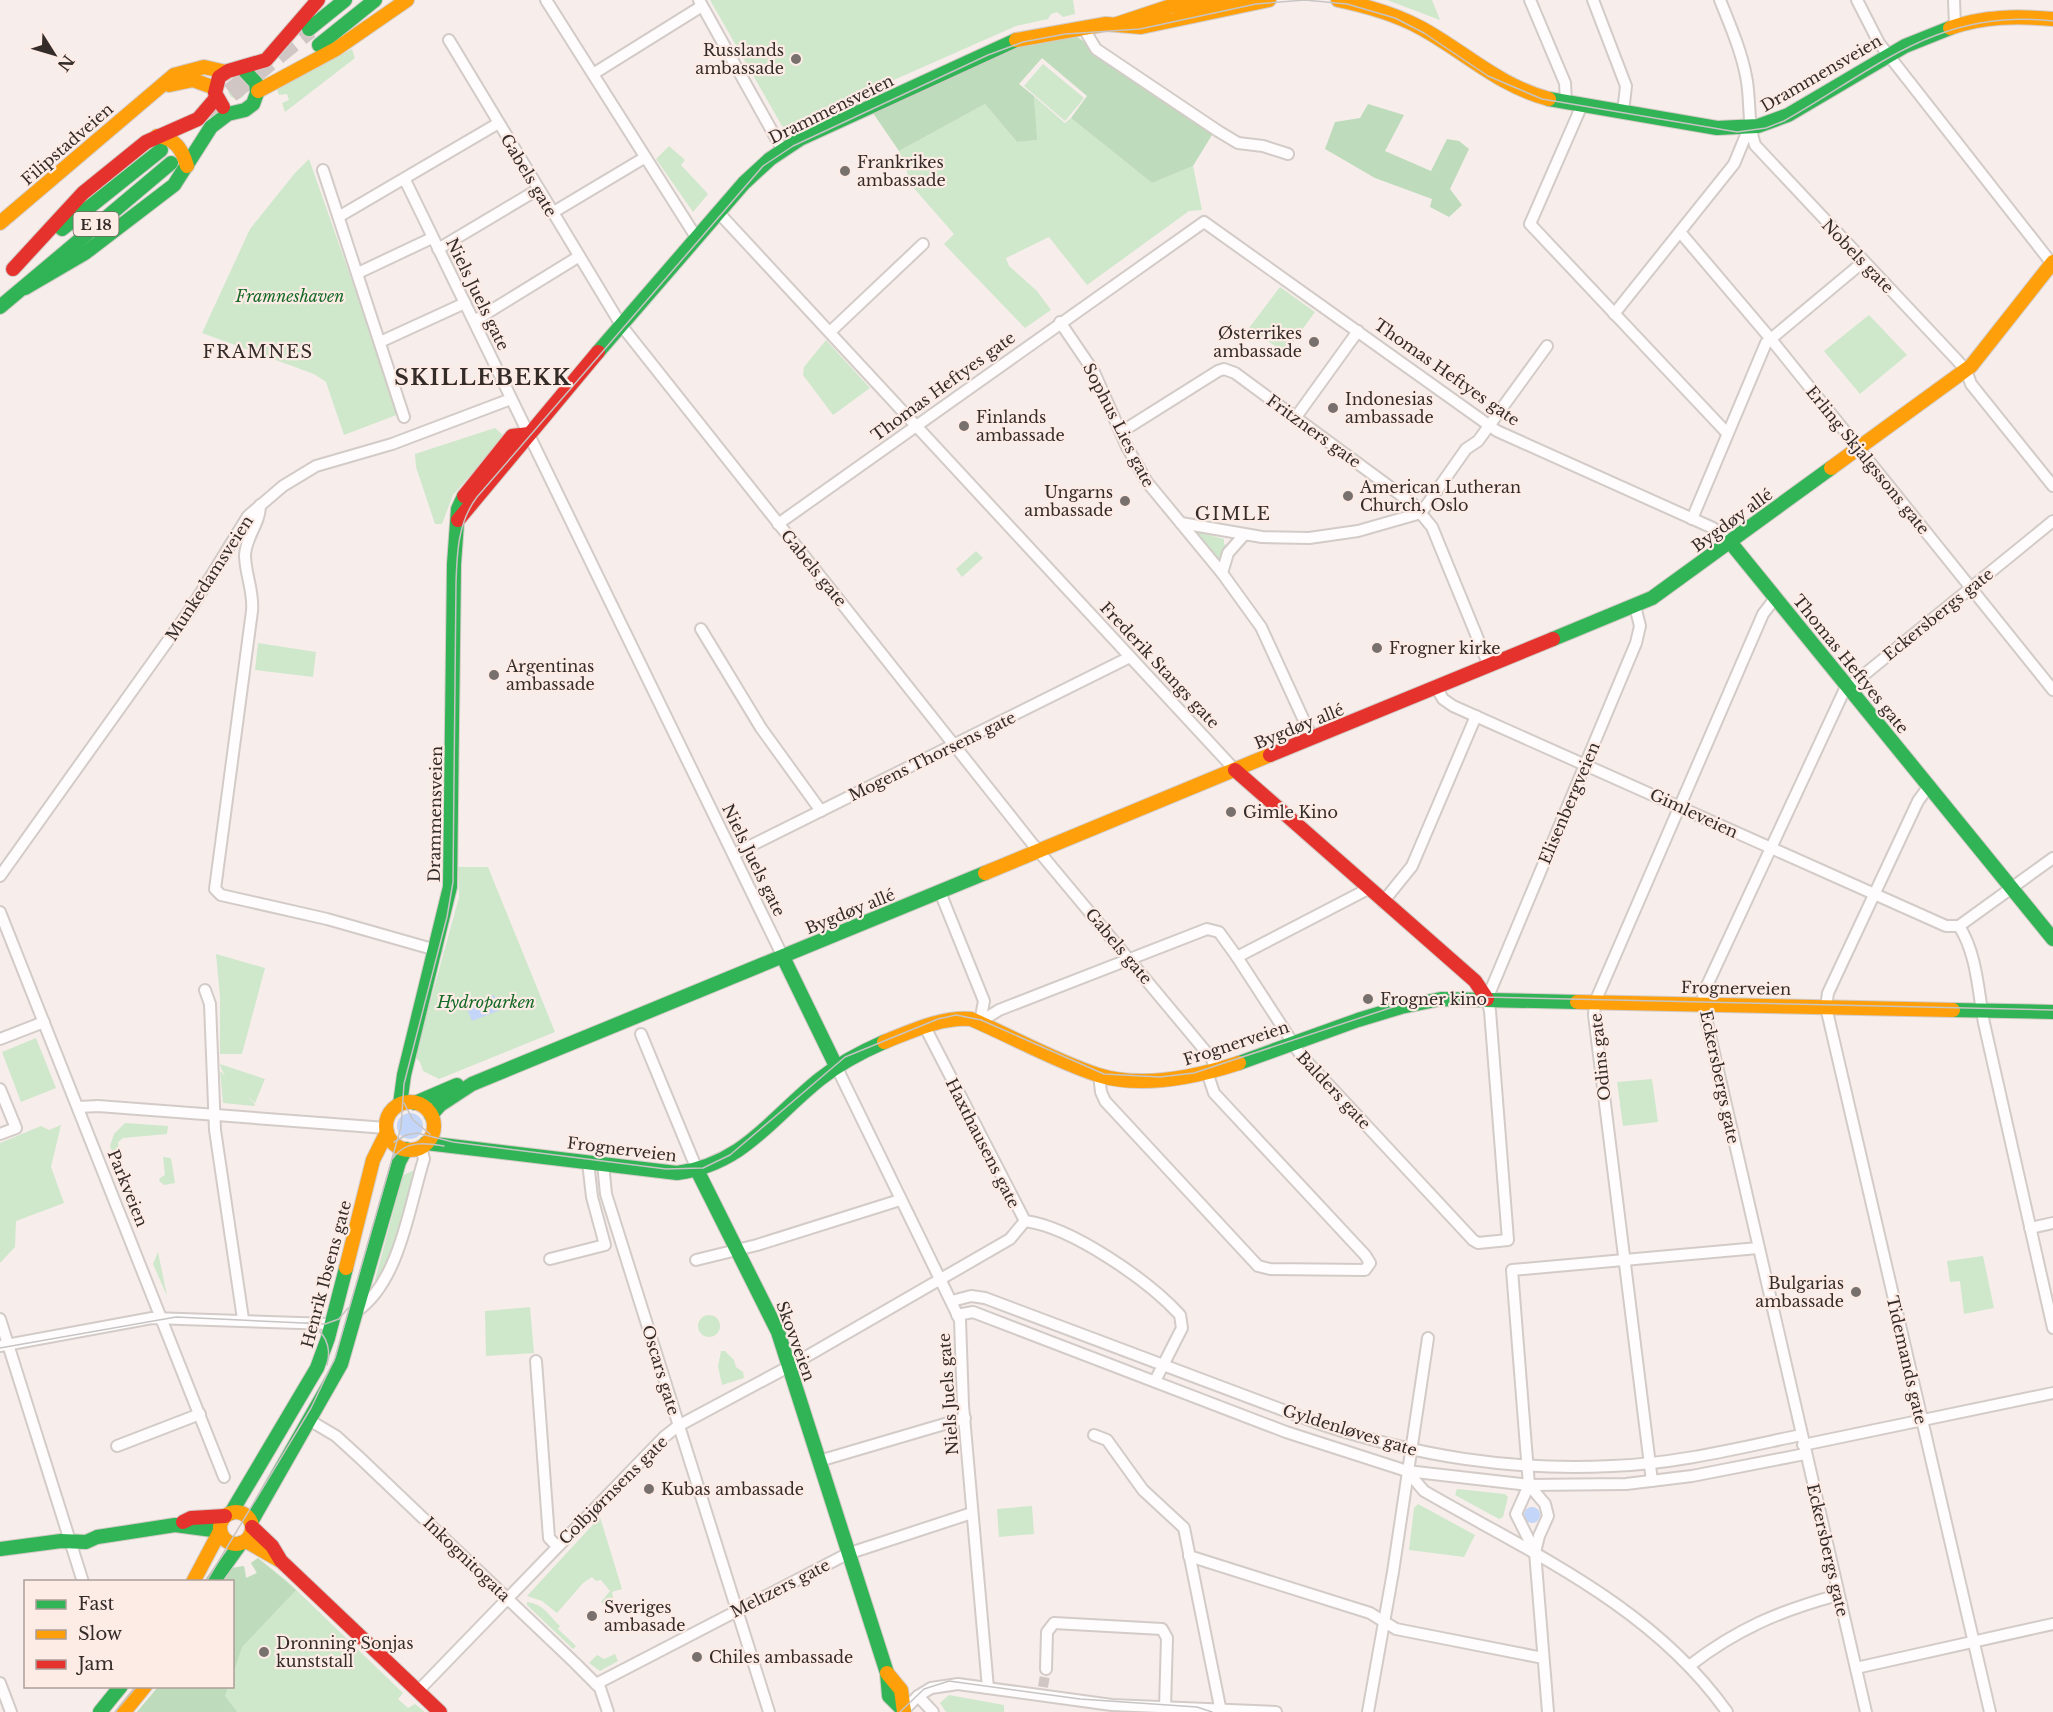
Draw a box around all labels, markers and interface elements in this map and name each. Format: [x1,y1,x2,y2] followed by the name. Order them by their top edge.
[24,24,84,84] north arrow
[1757,30,1885,116] street label: Drammensveien
[695,40,784,78] place label: Russlands ambassade
[53,51,78,75] text: N
[789,52,803,66] marker: Russlands ambassade
[765,70,897,148] street label: Drammensveien
[17,99,117,189] street label: Filipstadveien
[496,130,562,220] street label: Gabels gate
[857,152,946,190] place label: Frankrikes ambassade
[838,164,852,178] marker: Frankrikes ambassade
[74,212,118,236] road number: E 18
[1818,215,1898,297] street label: Nobels gate
[442,235,514,353] street label: Niels Juels gate
[235,286,344,306] park label: Framneshaven
[1370,314,1524,430] street label: Thomas Heftyes gate
[1213,323,1302,361] place label: Østerrikes ambassade
[867,327,1019,445] street label: Thomas Heftyes gate
[1307,335,1321,349] marker: Østerrikes ambassade
[202,341,314,363] district label: FRAMNES
[1079,359,1159,491] street label: Sophus Lies gate
[394,364,572,391] district label: SKILLEBEKK
[1802,382,1934,538] street label: Erling Skjalgssons gate
[1345,389,1434,427] place label: Indonesias ambassade
[1263,390,1365,472] street label: Fritzners gate
[1326,401,1340,415] marker: Indonesias ambassade
[976,407,1065,445] place label: Finlands ambassade
[957,419,971,433] marker: Finlands ambassade
[1359,477,1521,515] place label: American Lutheran Church, Oslo
[1024,482,1113,520] place label: Ungarns ambassade
[1688,484,1776,556] street label: Bygdøy allé
[1341,489,1355,503] marker: American Lutheran Church, Oslo
[1118,494,1132,508] marker: Ungarns ambassade
[1195,503,1271,525] district label: GIMLE
[161,512,257,644] street label: Munkedamsveien
[777,526,851,610] street label: Gabels gate
[1879,563,1997,665] street label: Eckersbergs gate
[1789,590,1913,738] street label: Thomas Heftyes gate
[1096,598,1224,732] street label: Frederik Stangs gate
[1389,638,1500,658] place label: Frogner kirke
[1370,641,1384,655] marker: Frogner kirke
[505,656,595,694] place label: Argentinas ambassade
[487,668,501,682] marker: Argentinas ambassade
[1251,699,1347,753] street label: Bygdøy allé
[845,707,1019,805] street label: Mogens Thorsens gate
[1534,739,1604,867] street label: Elisenbergveien
[424,746,446,882] street label: Drammensveien
[1647,784,1741,842] street label: Gimleveien
[718,801,790,919] street label: Niels Juels gate
[1243,802,1338,822] place label: Gimle Kino
[1224,805,1238,819] marker: Gimle Kino
[802,884,898,938] street label: Bygdøy allé
[1081,904,1157,988] street label: Gabels gate
[1681,977,1791,999] street label: Frognerveien
[1380,989,1487,1009] place label: Frogner kino
[436,992,535,1012] park label: Hydroparken
[1361,992,1375,1006] marker: Frogner kino
[1696,1008,1744,1146] street label: Eckersbergs gate
[1585,1012,1615,1102] street label: Odins gate
[1181,1016,1291,1070] street label: Frognerveien
[1293,1047,1375,1133] street label: Balders gate
[942,1075,1024,1211] street label: Haxthausens gate
[566,1132,678,1166] street label: Frognerveien
[103,1147,153,1229] street label: Parkveien
[297,1198,355,1350] street label: Henrik Ibsens gate
[1755,1273,1844,1311] place label: Bulgarias ambassade
[1849,1285,1863,1299] marker: Bulgarias ambassade
[1883,1294,1931,1426] street label: Tidemands gate
[772,1298,820,1384] street label: Skovveien
[638,1323,684,1417] street label: Oscars gate
[934,1332,962,1456] street label: Niels Juels gate
[1280,1400,1420,1460] street label: Gyldenløves gate
[554,1431,672,1549] street label: Colbjørnsens gate
[661,1479,804,1499] place label: Kubas ambassade
[642,1482,656,1496] marker: Kubas ambassade
[1803,1482,1853,1618] street label: Eckersbergs gate
[419,1512,515,1606] street label: Inkognitogata
[727,1554,833,1622] street label: Meltzers gate
[24,1580,234,1688] legend
[78,1593,115,1615] text: Fast
[604,1597,685,1635] place label: Sveriges ambasade
[585,1609,599,1623] marker: Sveriges ambasade
[78,1623,123,1645] text: Slow
[276,1633,413,1671] place label: Dronning Sonjas kunststall
[257,1645,271,1659] marker: Dronning Sonjas kunststall
[709,1647,853,1667] place label: Chiles ambassade
[690,1650,704,1664] marker: Chiles ambassade
[76,1653,114,1675] text: Jam

